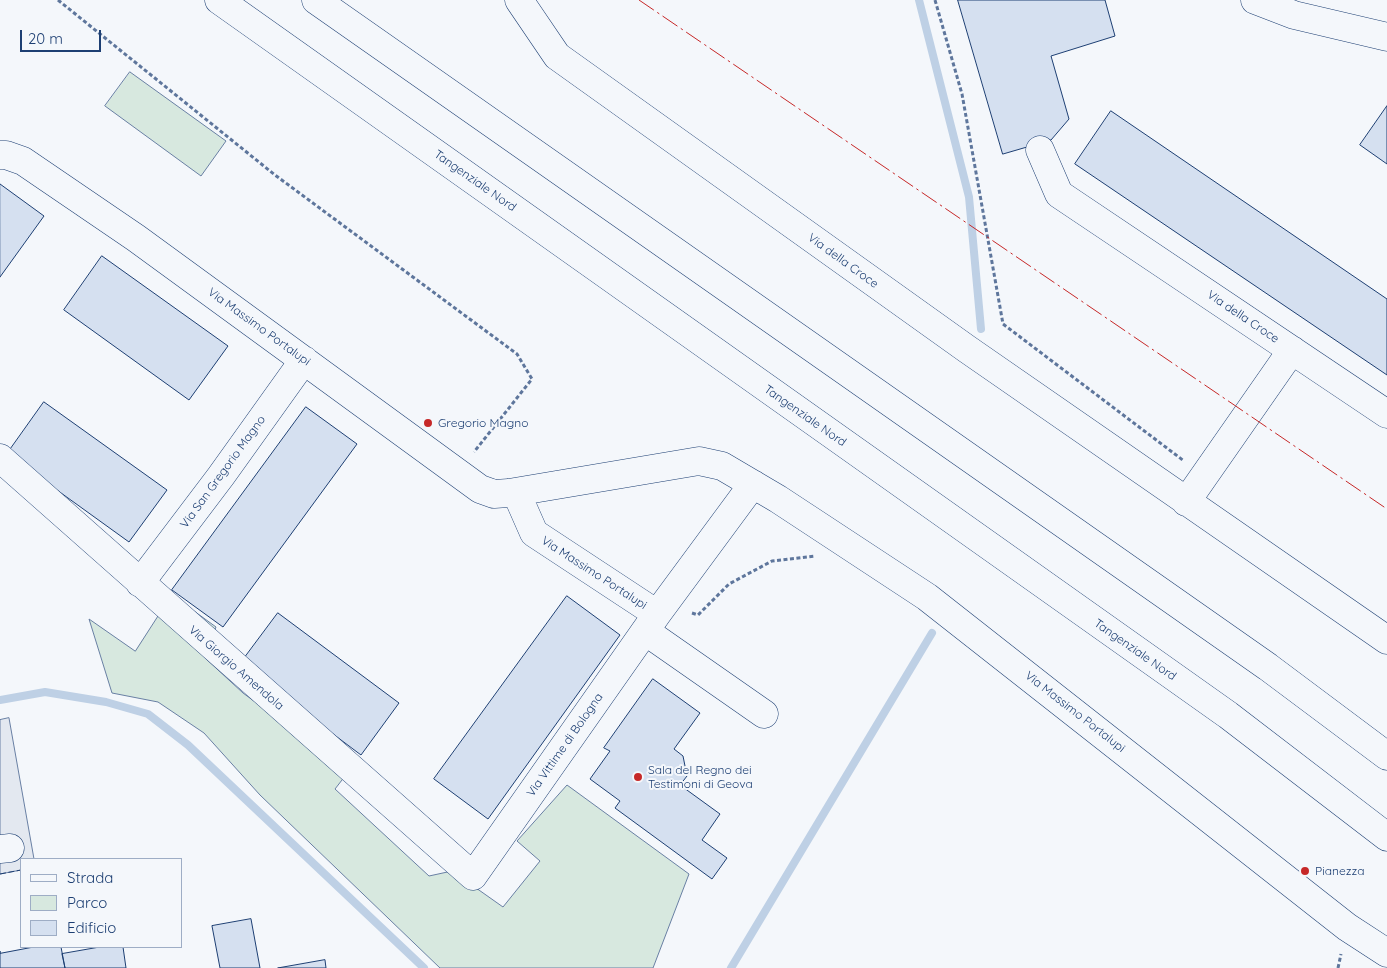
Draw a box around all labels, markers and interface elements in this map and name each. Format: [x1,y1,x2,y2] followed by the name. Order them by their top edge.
[22,20,104,52] scale bar
[28,29,63,48] text: 20 m
[431,147,519,215] street label: Tangenziale Nord
[805,231,881,291] street label: Via della Croce
[205,285,313,369] street label: Via Massimo Portalupi
[1204,288,1282,346] street label: Via della Croce
[761,382,849,450] street label: Tangenziale Nord
[177,413,269,531] street label: Via San Gregorio Magno
[438,416,528,430] place label: Gregorio Magno
[422,417,434,429] marker: Gregorio Magno
[538,533,650,613] street label: Via Massimo Portalupi
[1091,616,1179,684] street label: Tangenziale Nord
[186,623,286,713] street label: Via Giorgio Amendola
[1022,668,1128,756] street label: Via Massimo Portalupi
[524,690,606,800] street label: Via Vittime di Bologna
[648,763,753,791] place label: Sala del Regno dei Testimoni di Geova
[632,771,644,783] marker: Sala del Regno dei Testimoni di Geova
[20,858,182,948] legend
[1315,864,1364,878] place label: Pianezza
[1299,865,1311,877] marker: Pianezza
[67,868,113,887] text: Strada
[67,893,107,912] text: Parco
[67,918,116,937] text: Edificio

